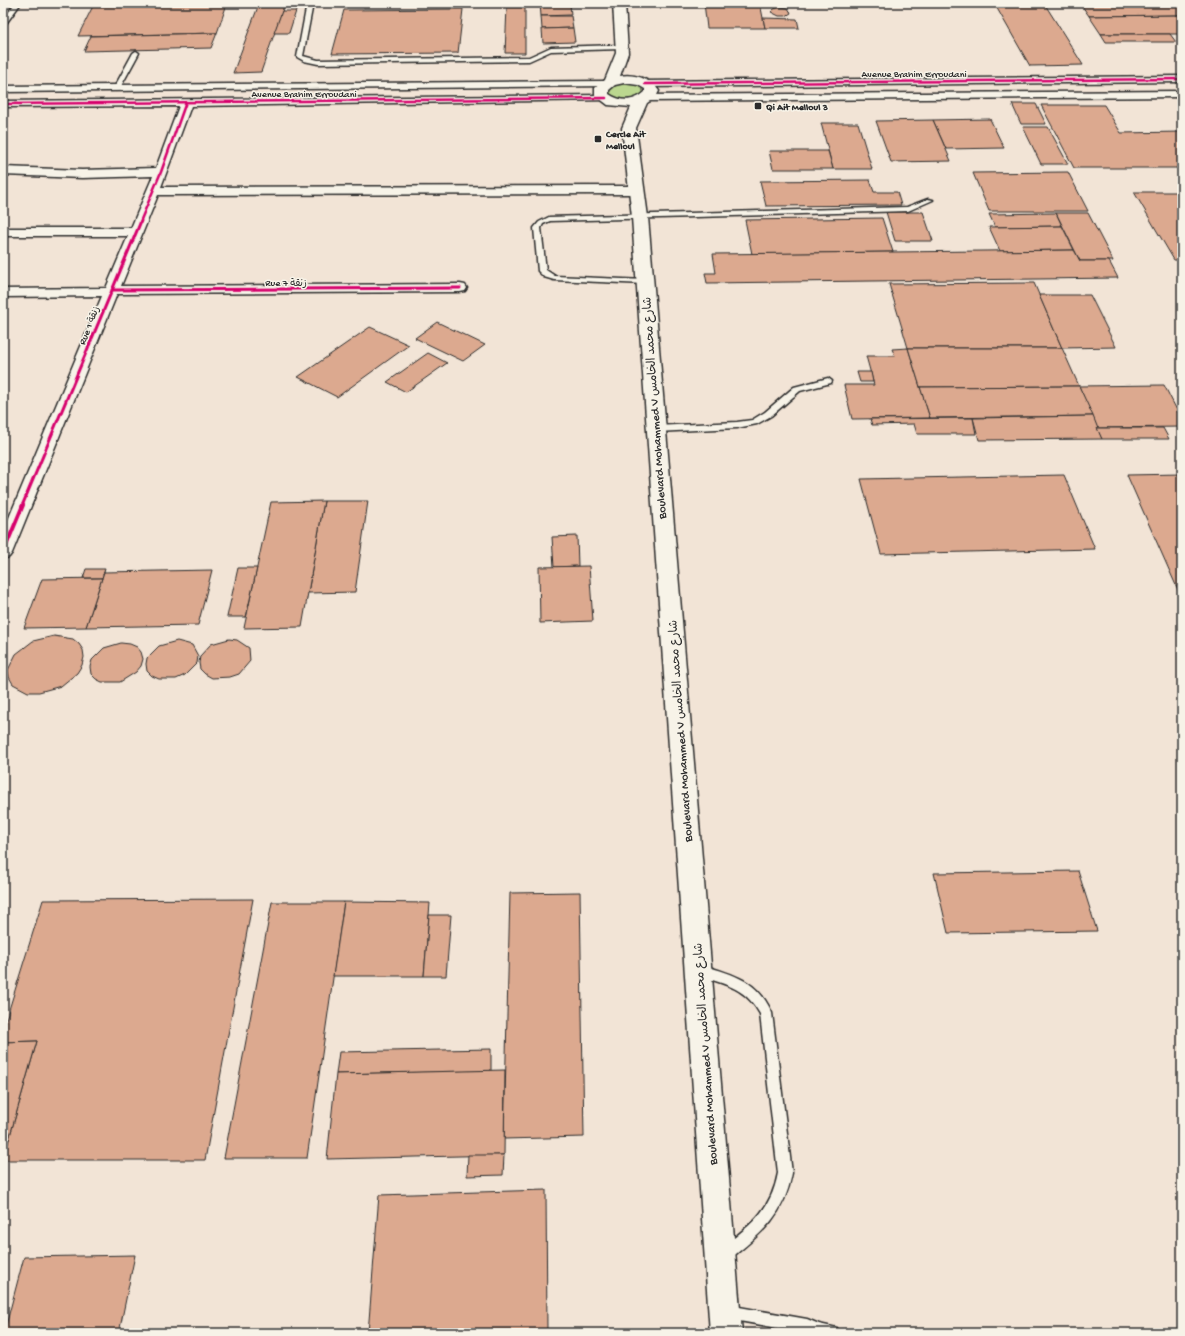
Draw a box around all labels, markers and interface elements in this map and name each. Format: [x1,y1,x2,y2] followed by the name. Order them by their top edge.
[861,69,967,81] street label: Avenue Brahim Erroudani
[251,89,357,101] street label: Avenue Brahim Erroudani
[753,101,763,111] marker: Qi Ait Melloul 3
[766,102,828,114] place label: Qi Ait Melloul 3
[605,129,646,153] place label: Cercle Ait Melloul
[593,134,603,144] marker: Cercle Ait Melloul
[265,278,307,290] street label: Rue 7 زنقة
[640,296,671,520] street label: Boulevard Mohammed V شارع محمد الخامس
[77,305,103,347] street label: Rue 1 زنقة
[666,619,697,843] street label: Boulevard Mohammed V شارع محمد الخامس
[691,942,722,1166] street label: Boulevard Mohammed V شارع محمد الخامس

